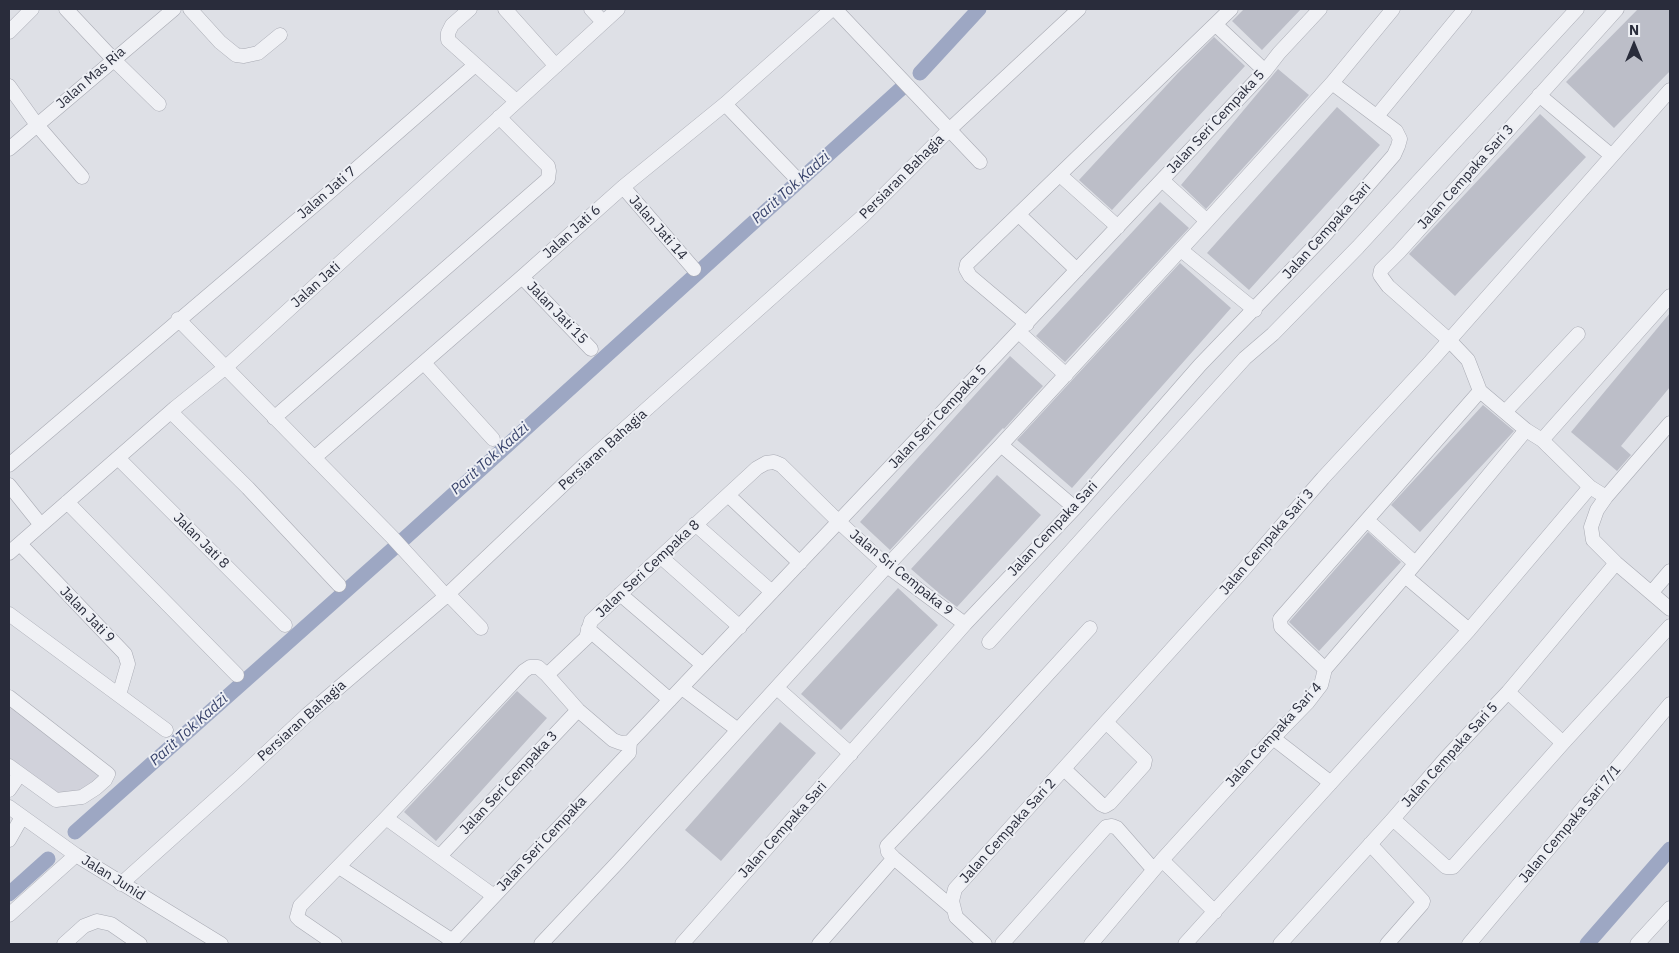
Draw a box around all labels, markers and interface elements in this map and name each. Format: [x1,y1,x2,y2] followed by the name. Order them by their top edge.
[1609,20,1659,70] north arrow
[1629,21,1639,39] text: N
[53,43,129,113] street label: Jalan Mas Ria
[1164,67,1268,177] street label: Jalan Seri Cempaka 5
[1414,121,1518,233] street label: Jalan Cempaka Sari 3
[856,131,948,223] street label: Persiaran Bahagia
[748,148,834,228] water label: Parit Tok Kadzi
[294,163,360,223] street label: Jalan Jati 7
[1279,179,1375,283] street label: Jalan Cempaka Sari
[625,192,691,264] street label: Jalan Jati 14
[540,202,604,262] street label: Jalan Jati 6
[288,259,344,311] street label: Jalan Jati
[523,278,591,348] street label: Jalan Jati 15
[886,362,990,472] street label: Jalan Seri Cempaka 5
[555,406,651,494] street label: Persiaran Bahagia
[447,419,533,499] water label: Parit Tok Kadzi
[1005,478,1101,580] street label: Jalan Cempaka Sari
[1216,485,1318,599] street label: Jalan Cempaka Sari 3
[170,510,232,572] street label: Jalan Jati 8
[593,517,703,621] street label: Jalan Seri Cempaka 8
[846,526,956,620] street label: Jalan Sri Cempaka 9
[56,583,118,647] street label: Jalan Jati 9
[254,677,350,765] street label: Persiaran Bahagia
[1222,679,1326,791] street label: Jalan Cempaka Sari 4
[146,690,232,770] water label: Parit Tok Kadzi
[1398,699,1502,811] street label: Jalan Cempaka Sari 5
[457,728,561,838] street label: Jalan Seri Cempaka 3
[1516,761,1624,887] street label: Jalan Cempaka Sari 7/1
[956,775,1060,887] street label: Jalan Cempaka Sari 2
[735,778,831,882] street label: Jalan Cempaka Sari
[494,793,590,895] street label: Jalan Seri Cempaka
[78,852,148,904] street label: Jalan Junid

